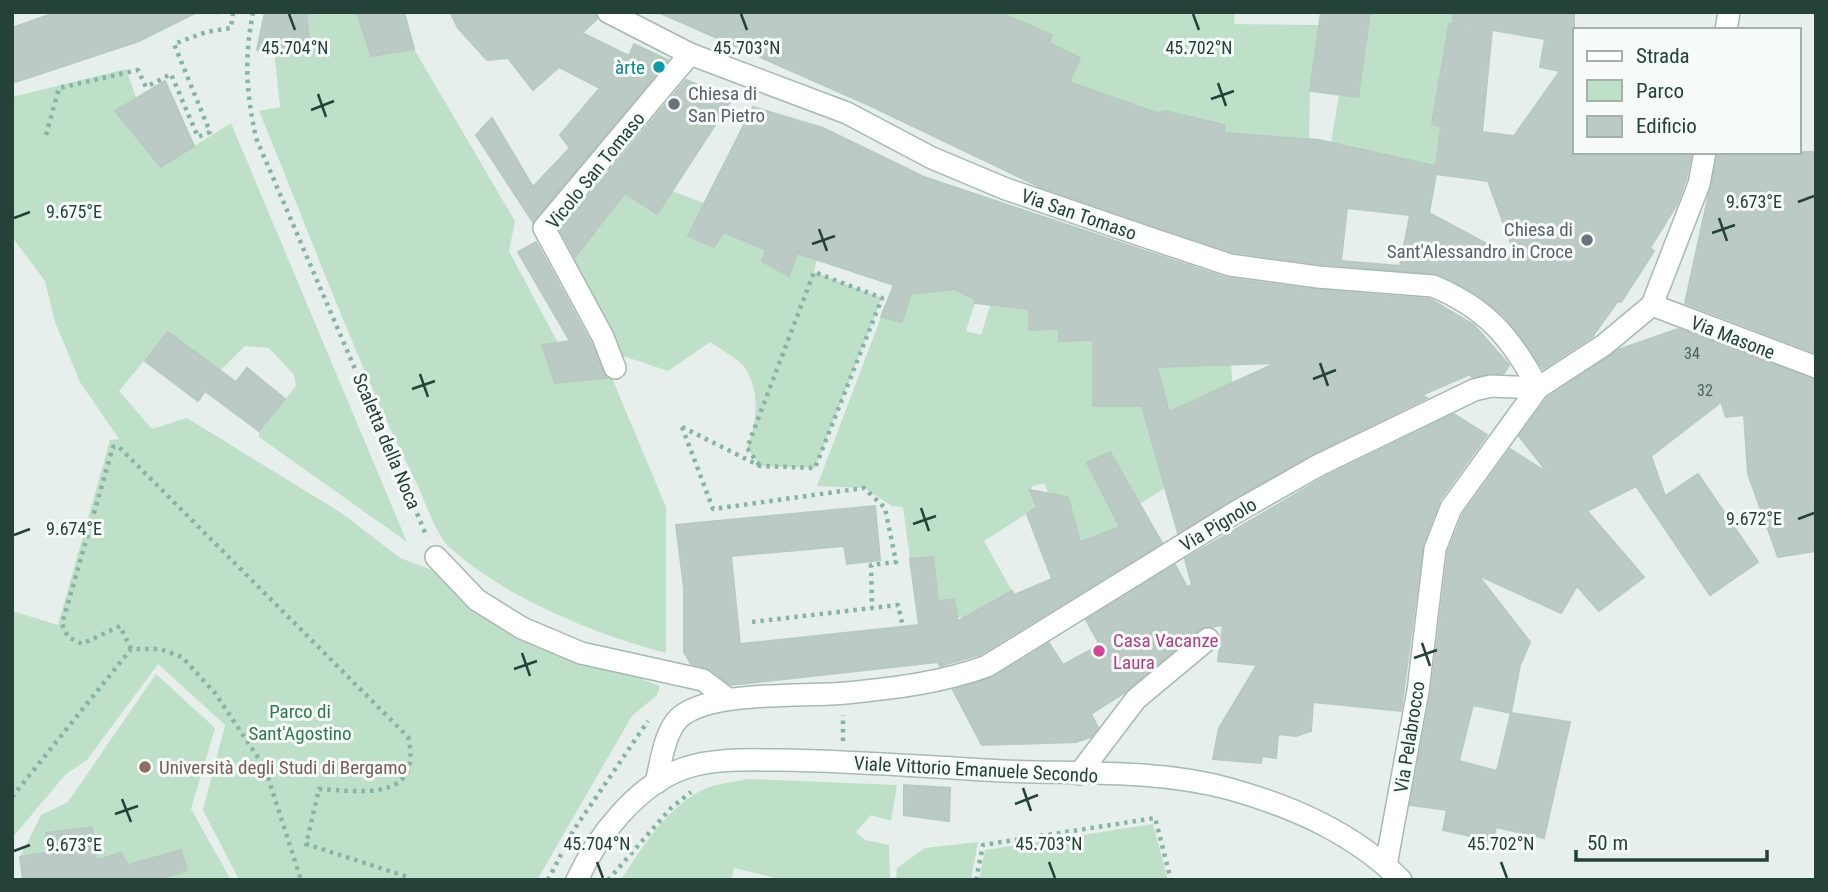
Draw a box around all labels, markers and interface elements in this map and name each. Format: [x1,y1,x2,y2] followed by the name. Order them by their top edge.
[1573,28,1800,154] legend
[261,37,329,58] text: 45.704°N
[713,37,781,58] text: 45.703°N
[1165,37,1233,58] text: 45.702°N
[1636,44,1690,68] text: Strada
[615,56,645,79] place label: àrte
[651,59,667,75] marker: àrte
[1636,79,1684,103] text: Parco
[688,82,765,127] place label: Chiesa di San Pietro
[666,96,682,112] marker: Chiesa di San Pietro
[541,107,650,233] street label: Vicolo San Tomaso
[1636,114,1697,138] text: Edificio
[1018,184,1140,245] street label: Via San Tomaso
[1726,191,1782,212] text: 9.673°E
[46,201,102,222] text: 9.675°E
[1387,218,1573,263] place label: Chiesa di Sant'Alessandro in Croce
[1579,232,1595,248] marker: Chiesa di Sant'Alessandro in Croce
[1688,311,1778,364] street label: Via Masone
[1684,344,1700,363] house number: 34
[348,370,426,513] street label: Scaletta della Noca
[1697,381,1713,400] house number: 32
[1176,493,1261,556] street label: Via Pignolo
[1726,508,1782,529] text: 9.672°E
[46,518,102,539] text: 9.674°E
[1113,629,1219,674] place label: Casa Vacanze Laura
[1091,643,1107,659] marker: Casa Vacanze Laura
[1389,680,1430,795] street label: Via Pelabrocco
[248,700,352,745] park label: Parco di Sant'Agostino
[853,752,1099,787] street label: Viale Vittorio Emanuele Secondo
[159,756,407,779] place label: Università degli Studi di Bergamo
[137,759,153,775] marker: Università degli Studi di Bergamo
[1576,818,1767,862] scale bar
[1587,831,1628,855] text: 50 m
[563,833,631,854] text: 45.704°N
[1015,833,1083,854] text: 45.703°N
[1467,833,1535,854] text: 45.702°N
[46,834,102,855] text: 9.673°E

